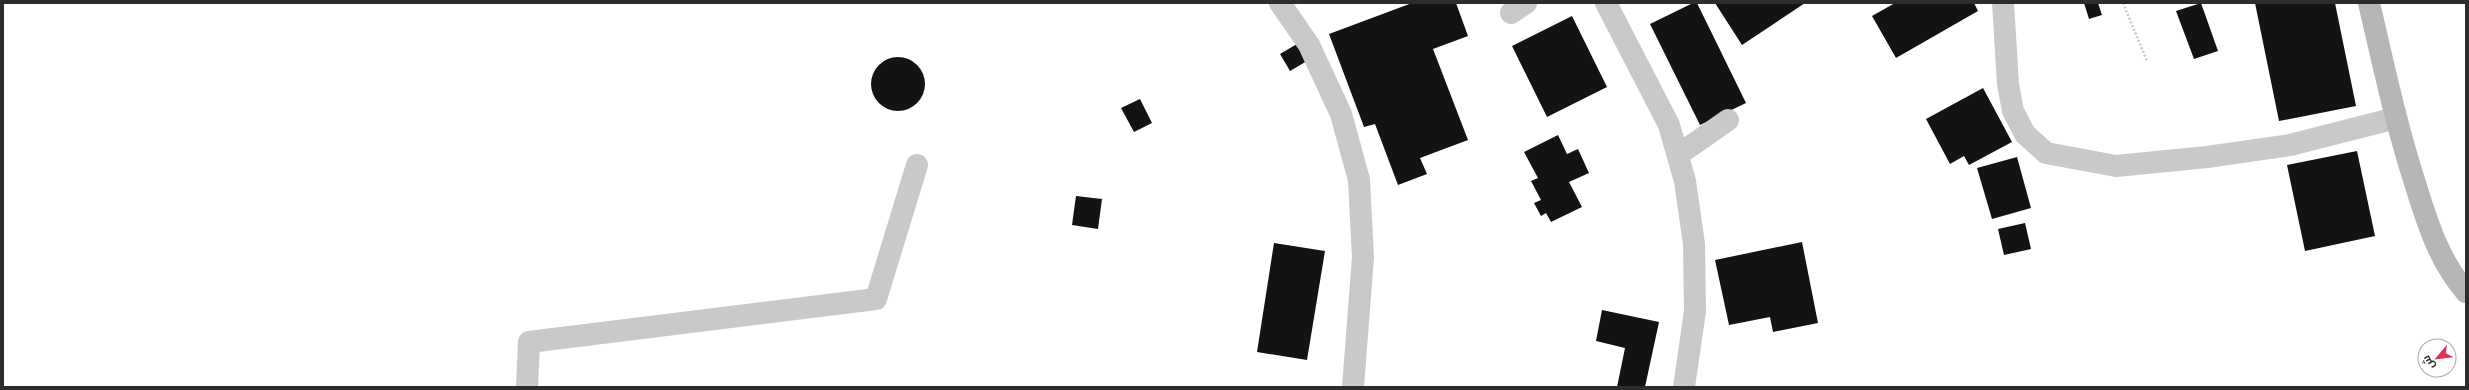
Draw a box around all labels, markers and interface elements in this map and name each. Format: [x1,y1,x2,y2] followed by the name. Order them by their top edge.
[2417,338,2457,378] north arrow
[2419,353,2438,372] text: ش

